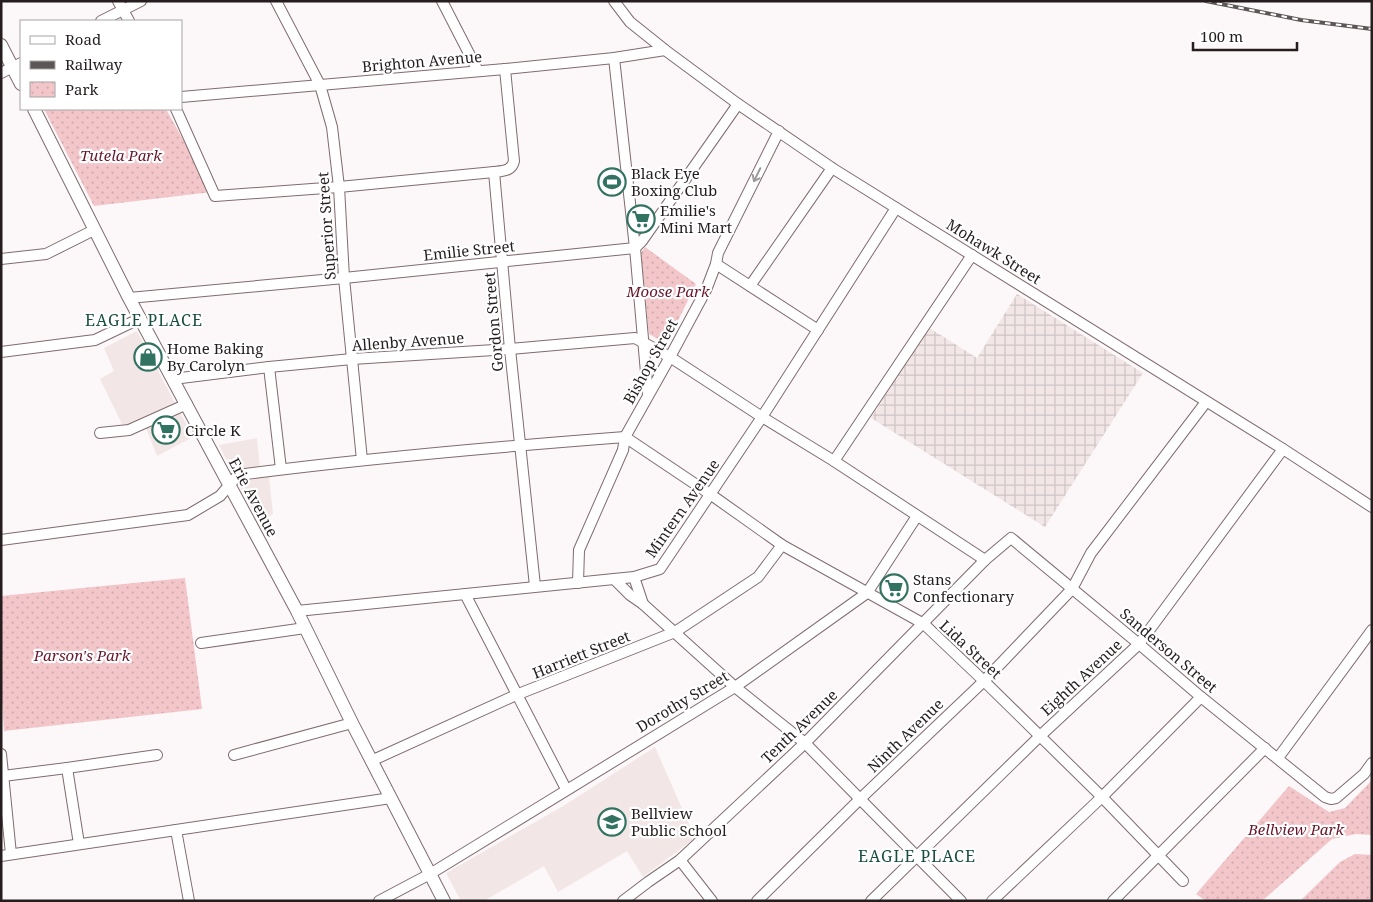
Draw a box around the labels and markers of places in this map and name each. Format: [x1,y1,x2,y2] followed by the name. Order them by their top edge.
[631,163,717,200] place label: Black Eye Boxing Club
[597,167,627,197] sports icon: Black Eye Boxing Club
[660,200,732,237] place label: Emilie's Mini Mart
[626,204,656,234] supermarket icon: Emilie's Mini Mart
[167,338,263,375] place label: Home Baking By Carolyn
[133,342,163,372] shop icon: Home Baking By Carolyn
[151,415,181,445] supermarket icon: Circle K
[185,420,241,440] place label: Circle K
[913,569,1014,606] place label: Stans Confectionary
[879,573,909,603] supermarket icon: Stans Confectionary
[631,803,727,840] place label: Bellview Public School
[597,807,627,837] school or university icon: Bellview Public School

